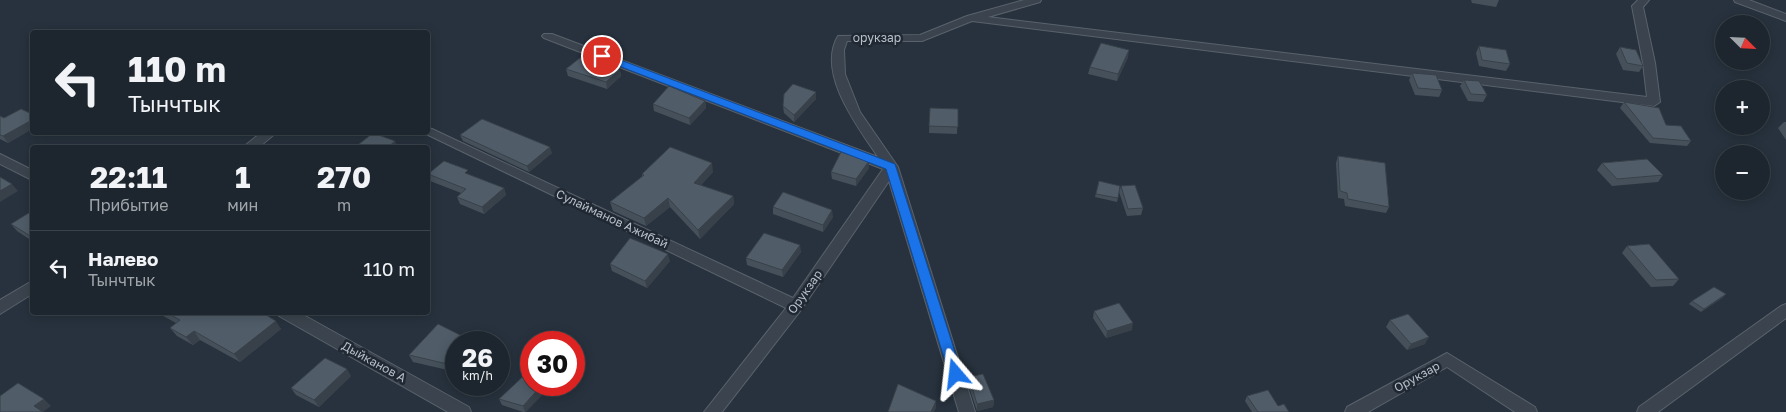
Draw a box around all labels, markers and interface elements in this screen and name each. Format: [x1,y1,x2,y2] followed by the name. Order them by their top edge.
[1715,15,1770,70] north arrow
[1715,15,1770,200] map controls
[853,30,901,45] street label: орукзар
[581,35,623,77] pin
[588,42,616,70] icon: arrive
[128,48,226,90] text: 110 m
[45,50,110,115] icon: left
[1715,80,1770,135] button: +
[128,90,221,117] text: Тынчтык
[1715,145,1770,200] button: −
[90,159,167,195] text: 22:11
[235,159,250,195] text: 1
[317,159,371,195] text: 270
[554,186,671,251] street label: Сулайманов Ажибай
[89,195,168,215] text: Прибытие
[227,195,258,215] text: мин
[337,195,351,215] text: m
[88,247,158,270] text: Налево
[45,254,73,282] icon: left
[363,257,415,280] text: 110 m
[784,267,825,316] street label: Орукзар
[88,270,156,290] text: Тынчтык
[520,331,585,396] speed limit sign: 30
[340,338,409,385] street label: Дыйканов А
[462,342,493,373] text: 26
[929,347,981,399] position arrow
[1391,358,1442,395] street label: Орукзар
[462,368,493,383] text: km/h

